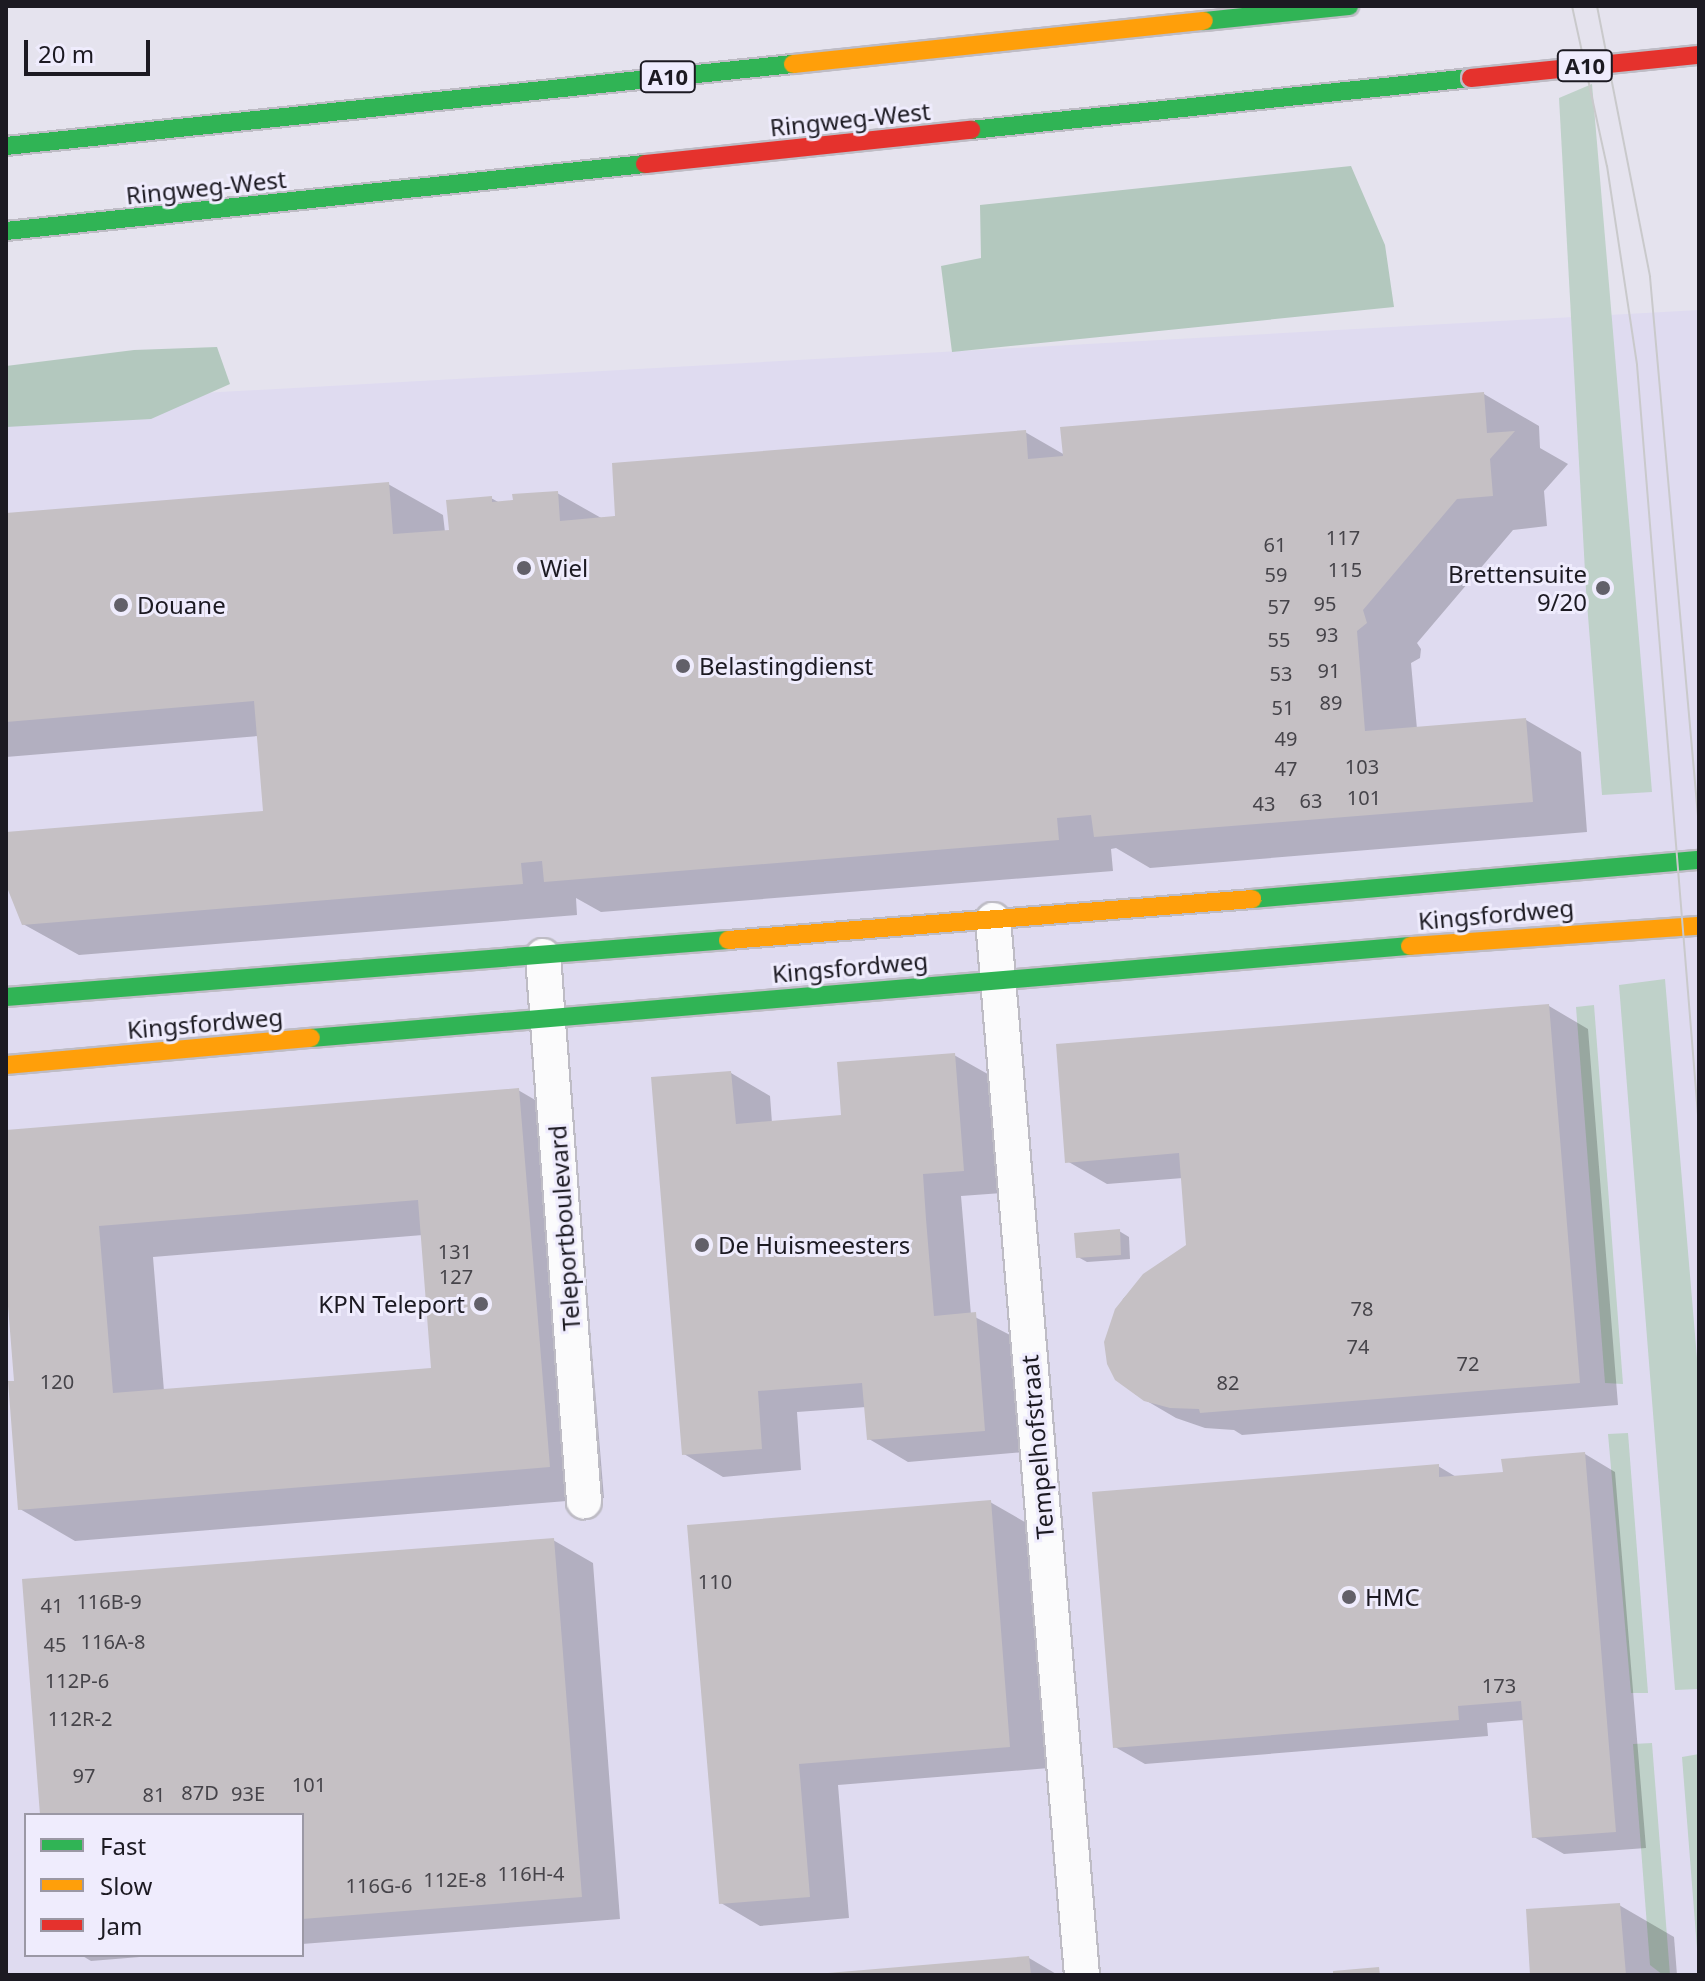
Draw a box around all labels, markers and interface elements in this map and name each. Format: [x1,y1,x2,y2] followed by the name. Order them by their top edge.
[28,24,154,74] scale bar
[38,37,94,70] text: 20 m
[1555,48,1615,84] road number: A10
[638,59,698,95] road number: A10
[768,96,932,142] street label: Ringweg-West
[124,164,288,210] street label: Ringweg-West
[1326,525,1360,549] house number: 117
[1264,532,1286,556] house number: 61
[540,554,588,582] place label: Wiel
[1328,557,1362,581] house number: 115
[515,559,533,577] marker: Wiel
[1448,560,1587,616] place label: Brettensuite 9/20
[1265,562,1287,586] house number: 59
[1594,579,1612,597] marker: Brettensuite 9/20
[137,591,226,619] place label: Douane
[1314,591,1336,615] house number: 95
[1268,594,1290,618] house number: 57
[112,596,130,614] marker: Douane
[1316,622,1338,646] house number: 93
[1268,627,1290,651] house number: 55
[699,652,873,680] place label: Belastingdienst
[674,657,692,675] marker: Belastingdienst
[1318,658,1340,682] house number: 91
[1270,661,1292,685] house number: 53
[1320,690,1342,714] house number: 89
[1272,695,1294,719] house number: 51
[1275,726,1297,750] house number: 49
[1345,754,1379,778] house number: 103
[1275,756,1297,780] house number: 47
[1347,785,1381,809] house number: 101
[1300,788,1322,812] house number: 63
[1253,791,1275,815] house number: 43
[1417,893,1575,935] street label: Kingsfordweg
[771,946,929,988] street label: Kingsfordweg
[126,1002,284,1044] street label: Kingsfordweg
[542,1124,586,1332] street label: Teleportboulevard
[718,1231,910,1259] place label: De Huismeesters
[693,1236,711,1254] marker: De Huismeesters
[438,1239,472,1263] house number: 131
[439,1264,473,1288] house number: 127
[318,1290,465,1318] place label: KPN Teleport
[472,1295,490,1313] marker: KPN Teleport
[1351,1296,1373,1320] house number: 78
[1347,1334,1369,1358] house number: 74
[1457,1351,1479,1375] house number: 72
[1015,1354,1059,1540] street label: Tempelhofstraat
[40,1369,74,1393] house number: 120
[1217,1370,1239,1394] house number: 82
[698,1569,732,1593] house number: 110
[1365,1583,1420,1611] place label: HMC
[1340,1588,1358,1606] marker: HMC
[76,1589,142,1613] house number: 116B-9
[41,1593,63,1617] house number: 41
[81,1629,145,1653] house number: 116A-8
[44,1632,66,1656] house number: 45
[45,1668,109,1692] house number: 112P-6
[1482,1673,1516,1697] house number: 173
[48,1706,112,1730] house number: 112R-2
[73,1763,95,1787] house number: 97
[292,1772,326,1796] house number: 101
[181,1780,219,1804] house number: 87D
[231,1781,265,1805] house number: 93E
[143,1782,165,1806] house number: 81
[24,1813,304,1957] legend
[100,1829,146,1862] text: Fast
[497,1861,565,1885] house number: 116H-4
[423,1867,487,1891] house number: 112E-8
[100,1869,152,1902] text: Slow
[346,1873,412,1897] house number: 116G-6
[100,1909,142,1942] text: Jam

